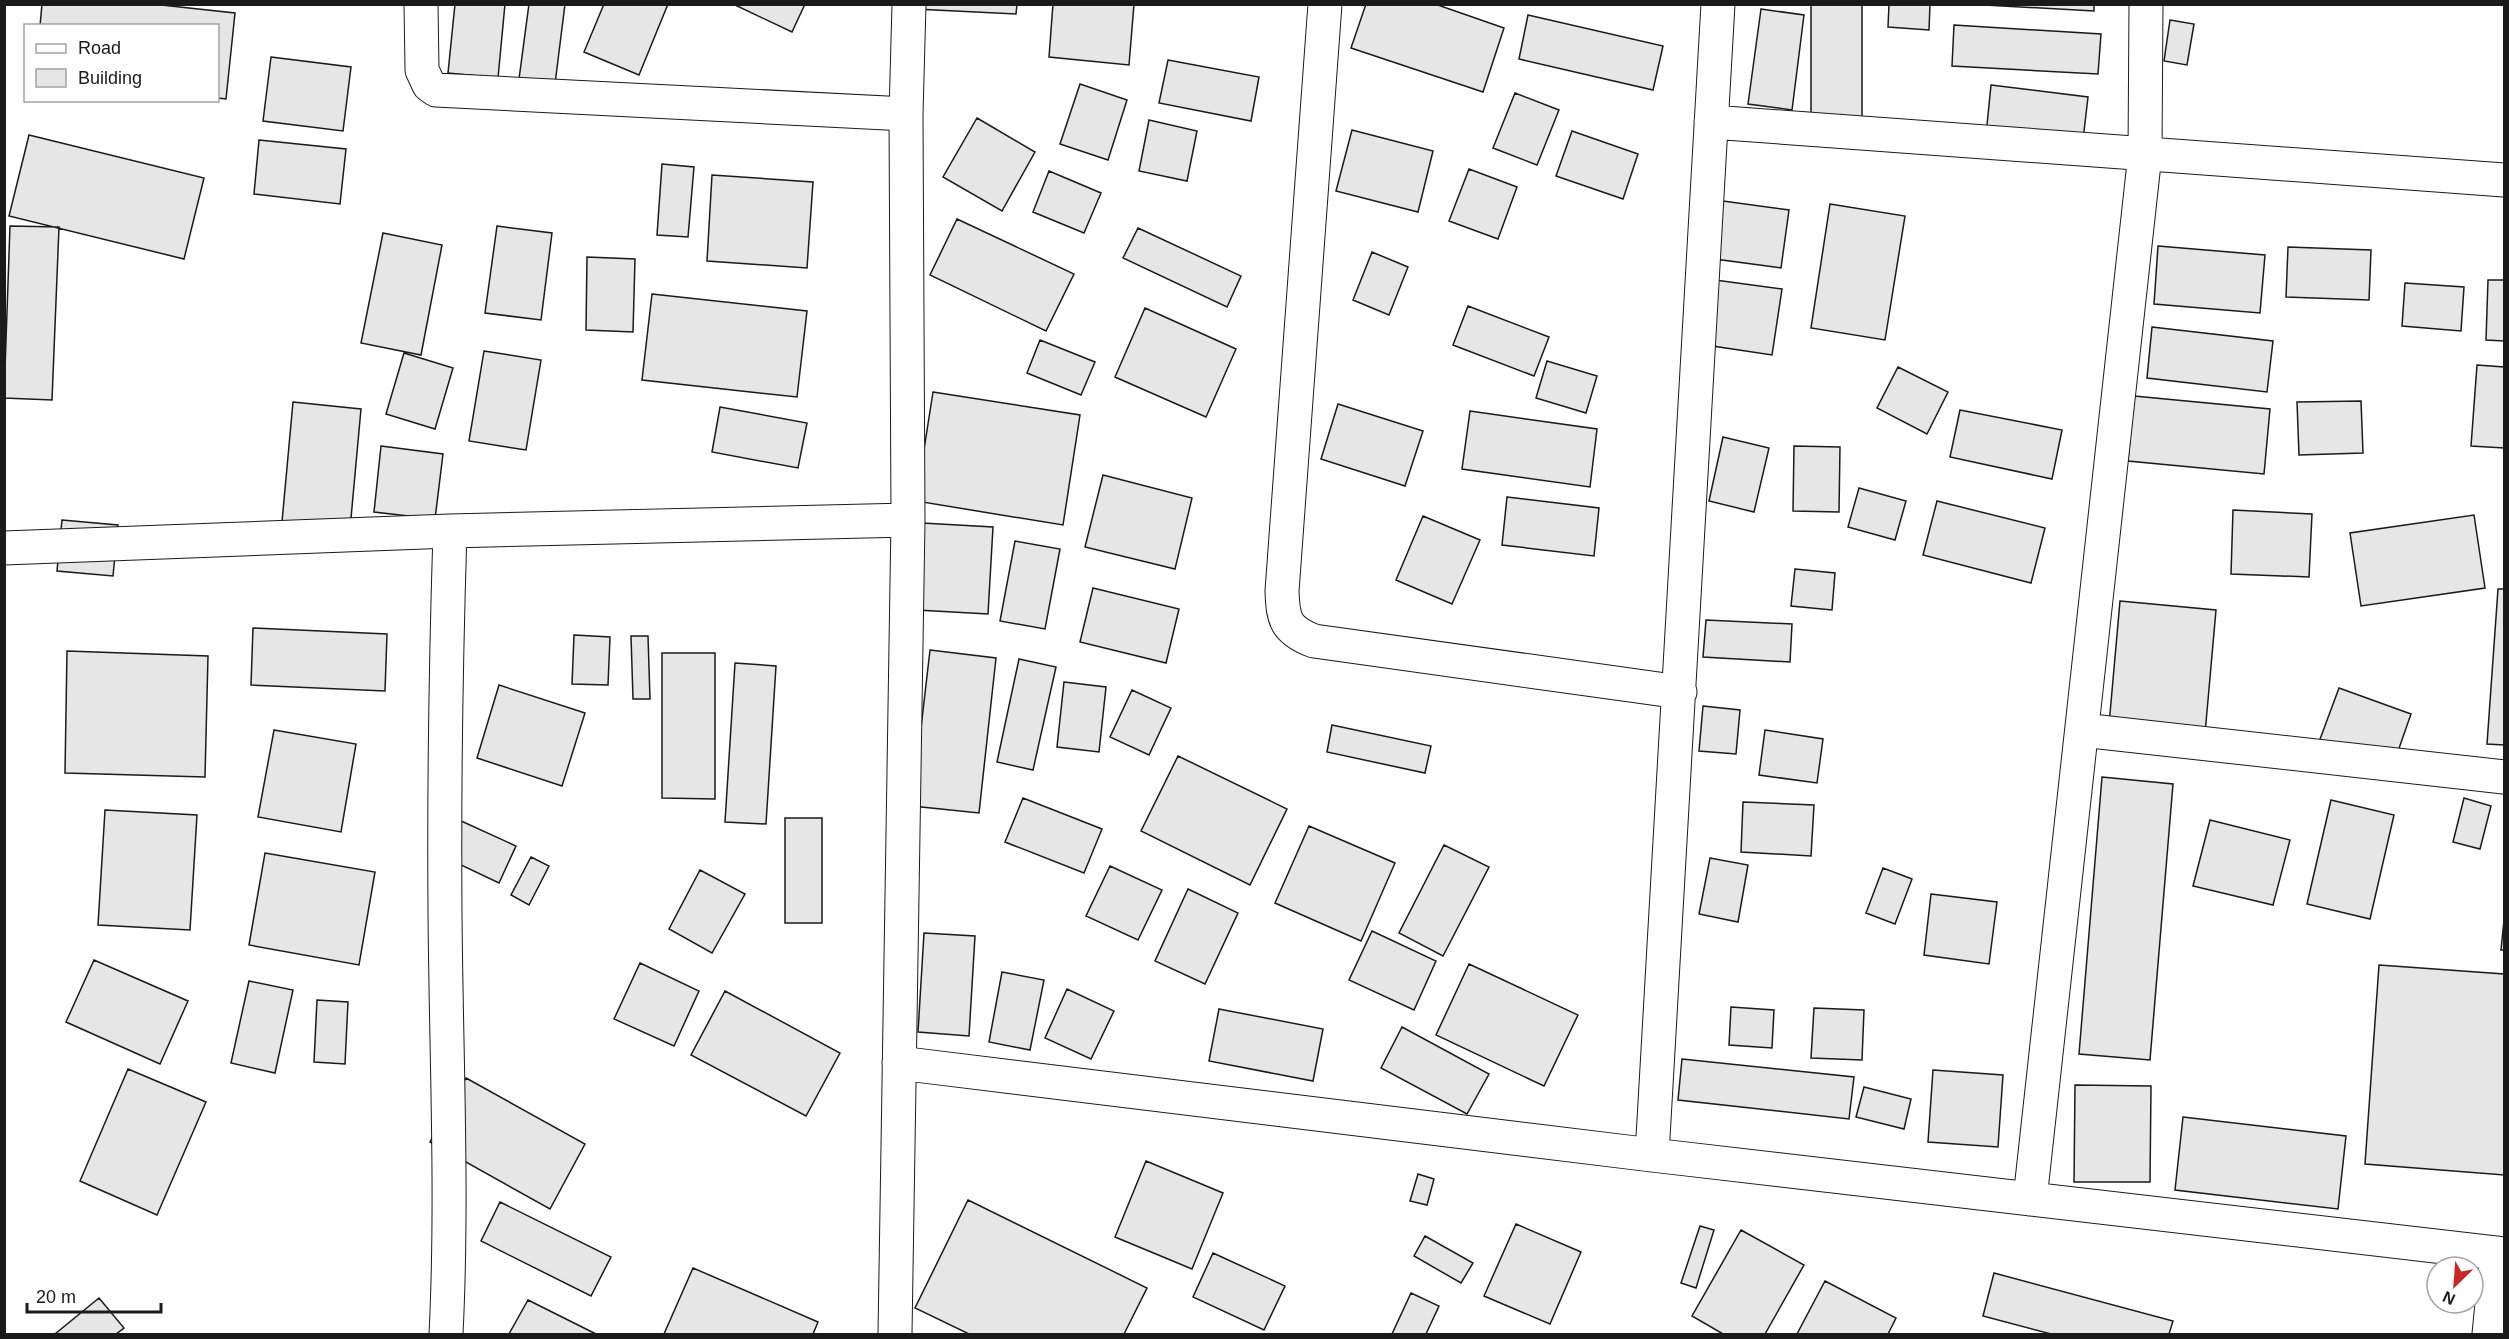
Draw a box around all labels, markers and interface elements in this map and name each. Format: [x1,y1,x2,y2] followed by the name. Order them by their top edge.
[24,24,219,102] legend
[78,38,121,58] text: Road
[78,68,142,88] text: Building
[2425,1255,2485,1315] north arrow
[27,1276,160,1314] scale bar
[36,1287,76,1307] text: 20 m
[2440,1288,2458,1308] text: N

